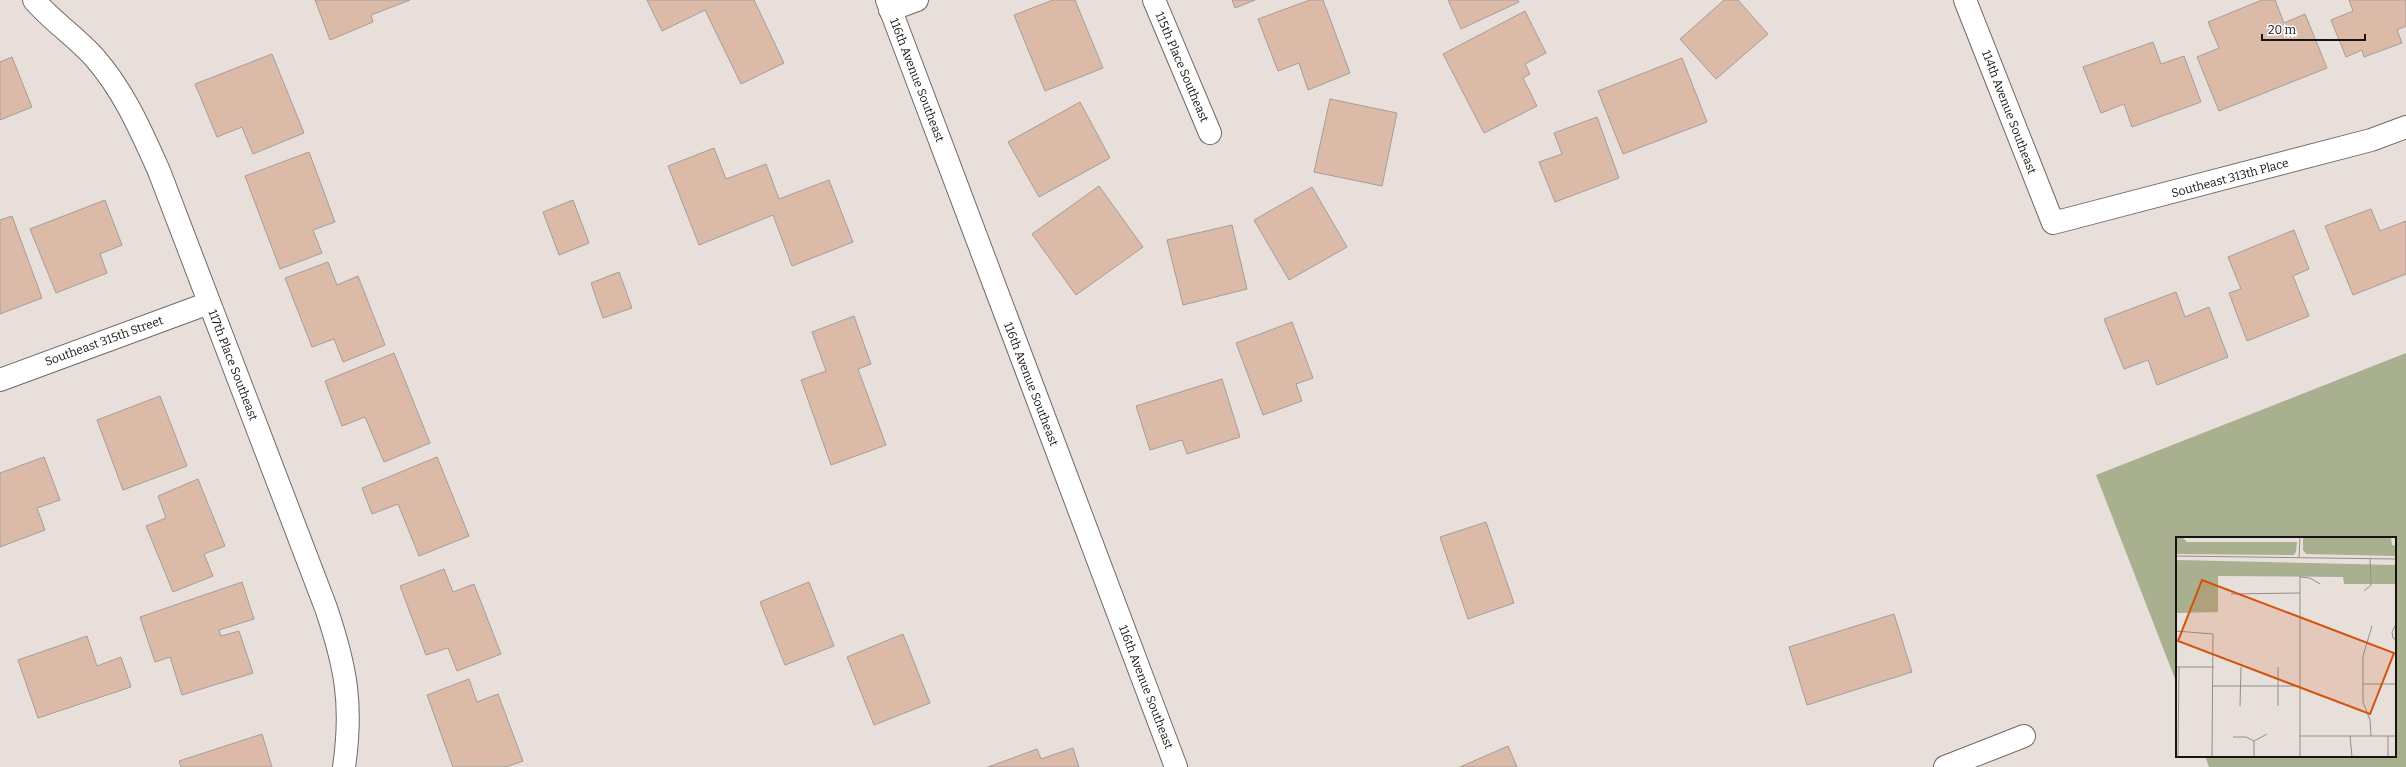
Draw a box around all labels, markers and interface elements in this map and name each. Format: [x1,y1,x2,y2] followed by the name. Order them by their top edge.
[1152,10,1212,125] street label: 115th Place Southeast
[887,16,947,145] street label: 116th Avenue Southeast
[2262,16,2365,42] scale bar
[2268,23,2297,37] text: 20 m
[1979,48,2039,177] street label: 114th Avenue Southeast
[2170,156,2290,200] street label: Southeast 313th Place
[205,308,261,423] street label: 117th Place Southeast
[43,313,166,369] street label: Southeast 315th Street
[1001,320,1061,449] street label: 116th Avenue Southeast
[2176,537,2396,757] inset map
[1116,623,1176,752] street label: 116th Avenue Southeast

